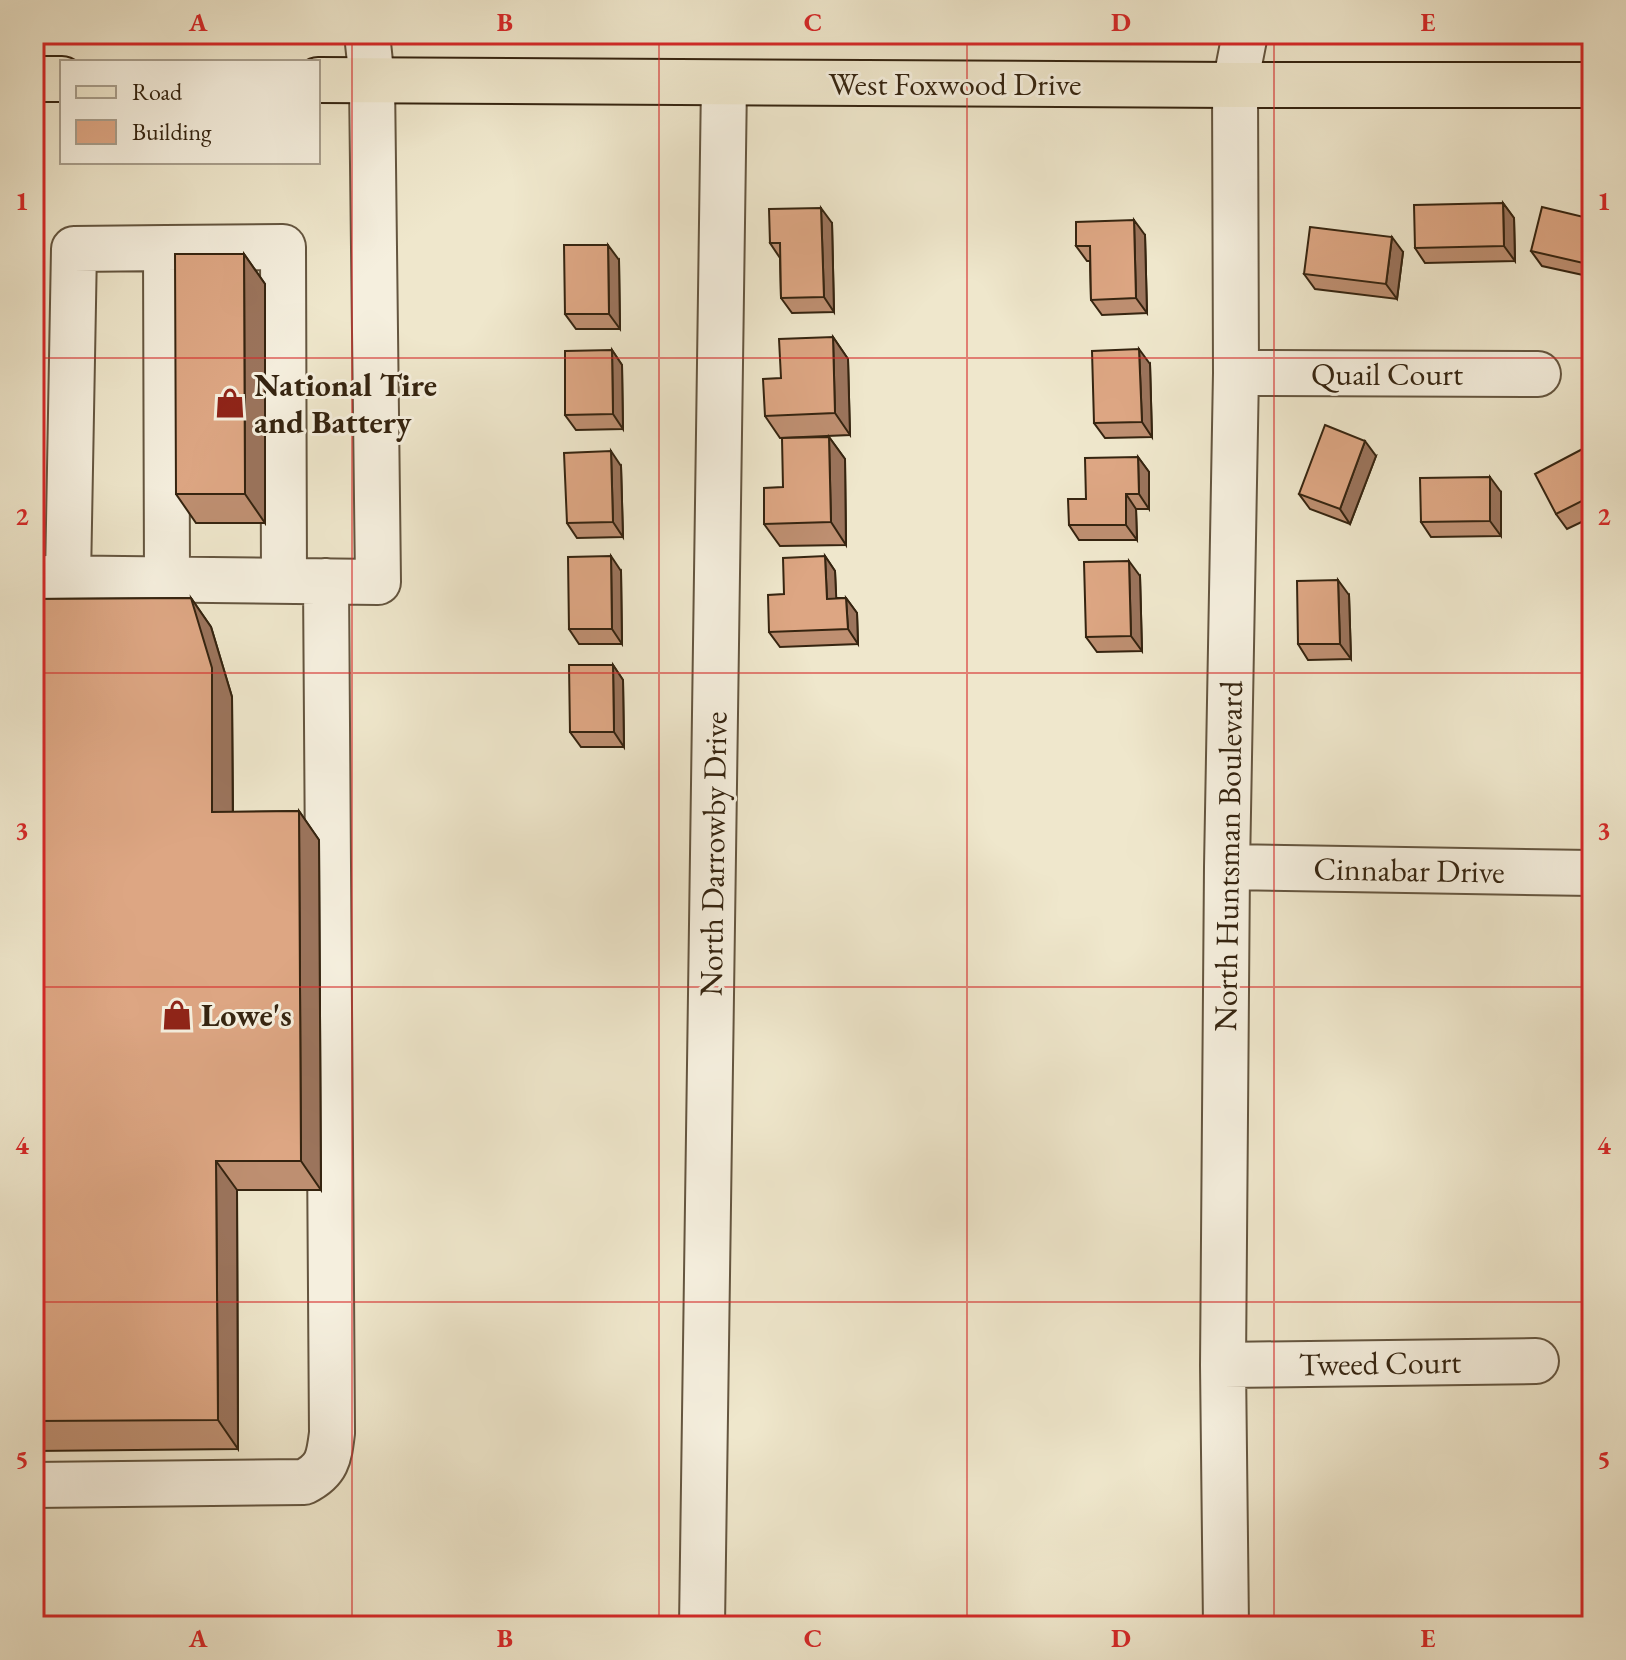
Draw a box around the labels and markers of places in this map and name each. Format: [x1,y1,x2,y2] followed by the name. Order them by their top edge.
[254,364,437,443] place label: National Tire and Battery
[213,386,247,420] shop icon: National Tire and Battery
[201,994,292,1036] place label: Lowe's
[160,998,194,1032] shop icon: Lowe's

